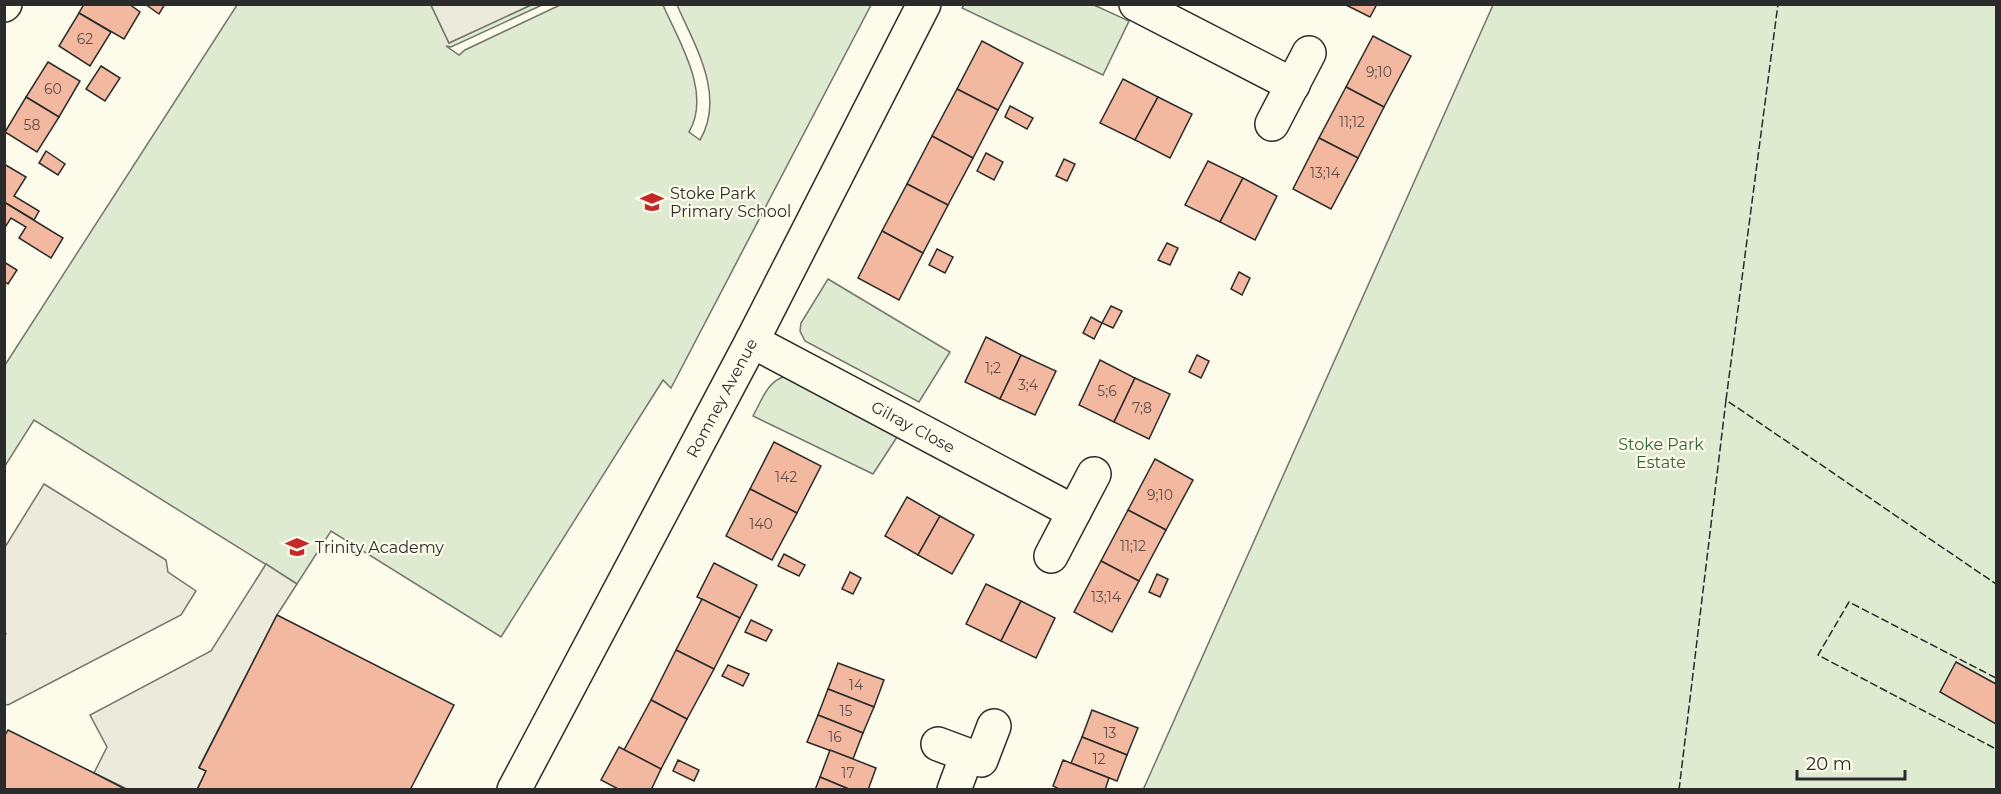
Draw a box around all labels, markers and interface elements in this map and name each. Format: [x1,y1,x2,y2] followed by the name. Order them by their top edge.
[77,30,93,48] house number: 62
[1366,63,1392,81] house number: 9;10
[44,80,62,98] house number: 60
[1339,113,1365,131] house number: 11;12
[24,116,40,134] house number: 58
[1310,164,1341,182] house number: 13;14
[670,184,791,221] place label: Stoke Park Primary School
[639,189,665,215] school or university icon: Stoke Park Primary School
[683,335,761,461] street label: Romney Avenue
[985,359,1001,377] house number: 1;2
[1018,376,1039,394] house number: 3;4
[1097,382,1117,400] house number: 5;6
[868,397,958,457] street label: Gilray Close
[1132,399,1152,417] house number: 7;8
[1618,435,1704,472] park label: Stoke Park Estate
[775,468,797,486] house number: 142
[1147,486,1173,504] house number: 9;10
[749,515,773,533] house number: 140
[284,534,310,560] school or university icon: Trinity Academy
[1120,537,1146,555] house number: 11;12
[315,538,444,557] place label: Trinity Academy
[1091,588,1122,606] house number: 13;14
[849,676,864,694] house number: 14
[840,702,853,720] house number: 15
[1104,724,1117,742] house number: 13
[828,728,842,746] house number: 16
[1797,743,1905,781] scale bar
[1092,750,1106,768] house number: 12
[1806,753,1852,775] text: 20 m
[841,764,855,782] house number: 17

